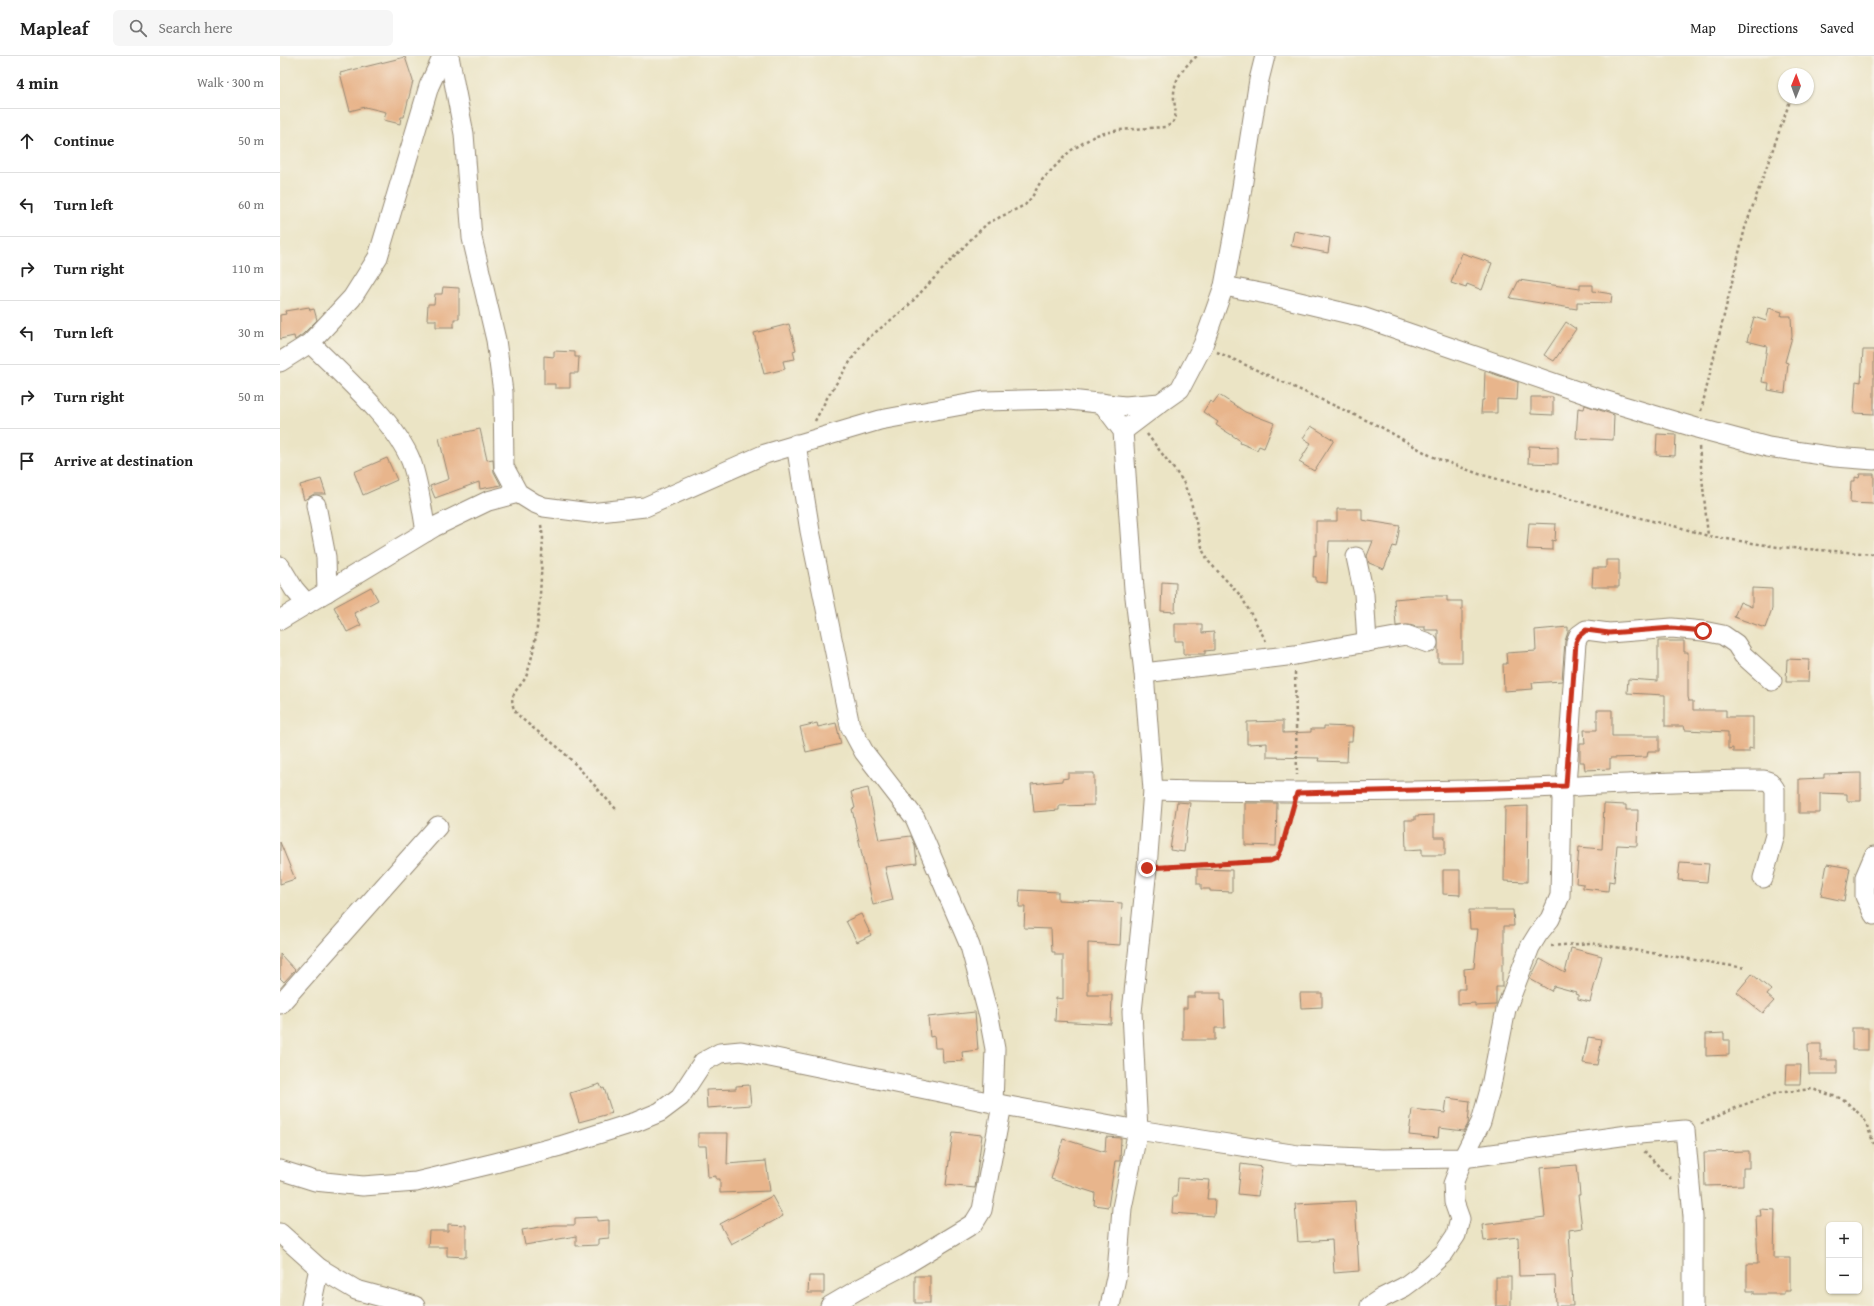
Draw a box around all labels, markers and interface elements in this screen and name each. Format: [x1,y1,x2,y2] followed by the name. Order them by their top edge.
[113,10,393,46] search box
[20,14,89,42] text: Mapleaf
[127,17,149,39] icon: search
[159,17,233,38] text: Search here
[1690,18,1716,38] text: Map
[1738,18,1798,38] text: Directions
[1820,18,1854,38] text: Saved
[1778,68,1814,104] north arrow
[16,70,58,95] text: 4 min
[197,73,264,92] text: Walk · 300 m
[16,130,38,152] icon: ahead
[54,130,115,151] text: Continue
[238,131,264,150] text: 50 m
[16,194,38,216] icon: left
[54,194,113,215] text: Turn left
[238,195,264,214] text: 60 m
[16,258,38,280] icon: right
[54,258,125,279] text: Turn right
[232,259,264,278] text: 110 m
[16,322,38,344] icon: left
[54,322,113,343] text: Turn left
[238,323,264,342] text: 30 m
[16,386,38,408] icon: right
[54,386,125,407] text: Turn right
[238,387,264,406] text: 50 m
[16,450,38,472] icon: arrive
[54,450,193,471] text: Arrive at destination
[1694,622,1712,640] route start
[1138,859,1156,877] route end
[1826,1222,1862,1294] map controls
[1826,1222,1862,1258] button: +
[1826,1258,1862,1294] button: −

